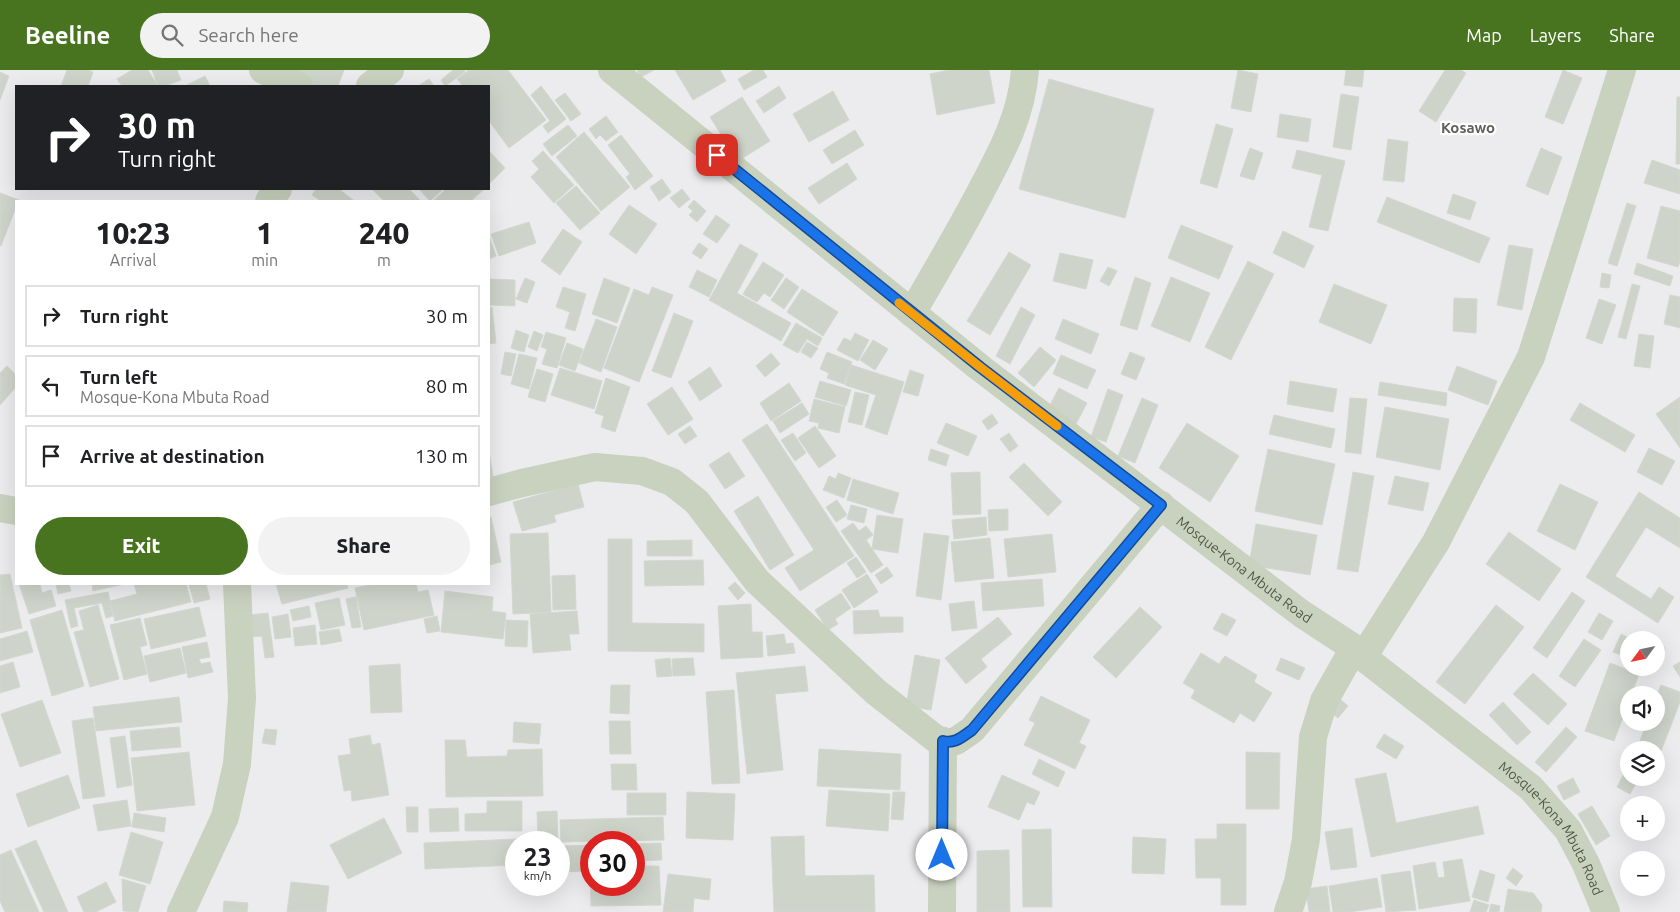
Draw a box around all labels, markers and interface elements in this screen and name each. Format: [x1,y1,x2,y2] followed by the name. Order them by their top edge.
[140,13,490,58] search box
[158,21,186,49] icon: search
[25,22,110,49] text: Beeline
[198,24,299,46] text: Search here
[1466,25,1502,45] text: Map
[1530,25,1581,45] text: Layers
[1609,25,1655,45] text: Share
[35,105,100,170] icon: right
[118,105,196,145] text: 30 m
[1441,119,1495,136] district label: Kosawo
[696,134,738,176] pin
[703,141,731,169] icon: arrive
[118,146,216,171] text: Turn right
[96,216,171,250] text: 10:23
[256,216,273,250] text: 1
[359,216,409,250] text: 240
[110,251,156,269] text: Arrival
[251,251,278,269] text: min
[377,251,391,269] text: m
[37,302,65,330] icon: right
[80,305,168,327] text: Turn right
[426,305,468,327] text: 30 m
[80,366,158,388] text: Turn left
[37,372,65,400] icon: left
[426,375,468,397] text: 80 m
[80,388,270,406] text: Mosque-Kona Mbuta Road
[37,442,65,470] icon: arrive
[80,445,265,467] text: Arrive at destination
[415,445,468,467] text: 130 m
[1173,513,1315,626] street label: Mosque-Kona Mbuta Road
[35,517,248,575] button: Exit
[258,517,470,575] button: Share
[1620,631,1665,676] north arrow
[1620,631,1665,896] map controls
[1620,686,1665,731] button: sound
[1620,741,1665,786] button: layers
[1496,758,1606,897] street label: Mosque-Kona Mbuta Road
[1620,796,1665,841] button: +
[915,828,967,880] position arrow
[580,831,645,896] speed limit sign: 30
[523,843,552,871] text: 23
[1620,851,1665,896] button: −
[524,869,551,882] text: km/h

